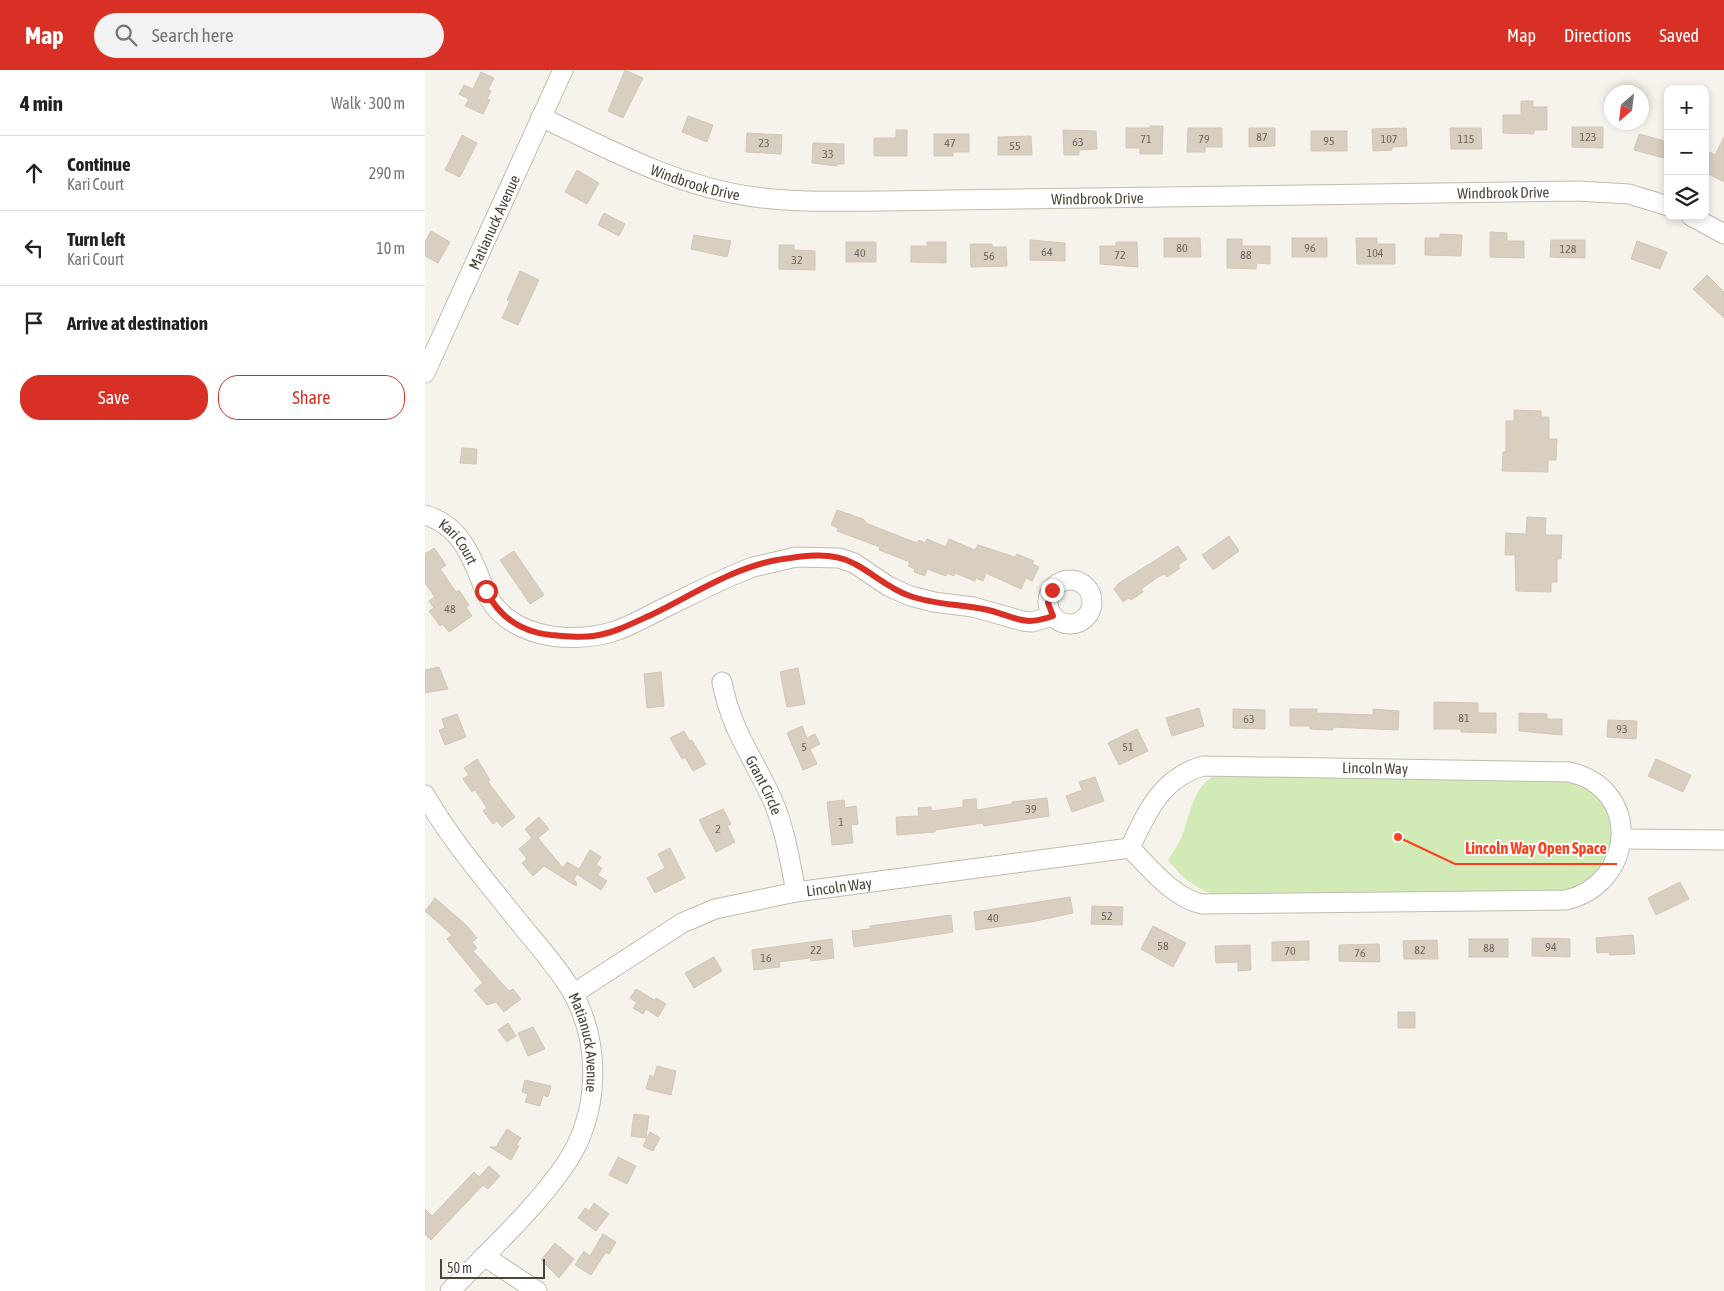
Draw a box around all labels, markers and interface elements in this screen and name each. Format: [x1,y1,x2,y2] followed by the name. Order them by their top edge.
[94,13,444,58] search box
[112,21,140,49] icon: search
[25,22,64,49] text: Map
[152,24,234,46] text: Search here
[1507,25,1536,46] text: Map
[1564,25,1631,46] text: Directions
[1659,25,1699,46] text: Saved
[1604,85,1649,130] north arrow
[1664,85,1709,220] map controls
[1664,85,1709,130] button: +
[20,91,63,115] text: 4 min
[331,94,405,112] text: Walk · 300 m
[1256,130,1268,144] house number: 87
[1580,130,1596,144] house number: 123
[1664,130,1709,175] button: −
[1140,132,1152,146] house number: 71
[1198,132,1210,146] house number: 79
[1381,132,1398,146] house number: 107
[1458,132,1474,146] house number: 115
[1323,134,1335,148] house number: 95
[1072,135,1084,149] house number: 63
[758,136,770,150] house number: 23
[944,136,956,150] house number: 47
[1009,139,1021,153] house number: 55
[822,147,834,161] house number: 33
[67,153,131,175] text: Continue
[20,159,48,187] icon: ahead
[648,160,741,203] street label: Windbrook Drive
[369,164,405,182] text: 290 m
[465,172,523,272] street label: Matianuck Avenue
[67,175,124,193] text: Kari Court
[1664,175,1709,220] button: layers
[1457,183,1550,201] street label: Windbrook Drive
[1051,189,1144,207] street label: Windbrook Drive
[67,228,125,250] text: Turn left
[20,234,48,262] icon: left
[376,239,405,257] text: 10 m
[1176,241,1188,255] house number: 80
[1304,241,1316,255] house number: 96
[1560,242,1577,256] house number: 128
[1041,245,1053,259] house number: 64
[854,246,866,260] house number: 40
[1367,246,1384,260] house number: 104
[1114,248,1126,262] house number: 72
[1240,248,1252,262] house number: 88
[983,249,995,263] house number: 56
[67,250,124,268] text: Kari Court
[791,253,803,267] house number: 32
[20,309,48,337] icon: arrive
[67,312,208,334] text: Arrive at destination
[20,375,208,420] button: Save
[218,375,405,420] button: Share
[436,515,481,567] street label: Kari Court
[1041,579,1064,602] route end
[475,580,498,603] route start
[444,602,456,616] house number: 48
[1458,711,1470,725] house number: 81
[1243,712,1255,726] house number: 63
[1616,722,1628,736] house number: 93
[801,740,807,754] house number: 5
[1122,740,1134,754] house number: 51
[743,753,786,817] street label: Grant Circle
[1342,759,1408,777] street label: Lincoln Way
[1025,802,1037,816] house number: 39
[838,815,844,829] house number: 1
[715,822,721,836] house number: 2
[1455,833,1617,864] callout: Lincoln Way Open Space
[1465,839,1607,857] text: Lincoln Way Open Space
[805,874,873,899] street label: Lincoln Way
[1101,909,1113,923] house number: 52
[987,911,999,925] house number: 40
[1157,939,1169,953] house number: 58
[1545,940,1557,954] house number: 94
[1483,941,1495,955] house number: 88
[810,943,822,957] house number: 22
[1414,943,1426,957] house number: 82
[1284,944,1296,958] house number: 70
[1354,946,1366,960] house number: 76
[760,951,772,965] house number: 16
[566,990,601,1093] street label: Matianuck Avenue
[440,1256,545,1279] scale bar
[447,1260,472,1276] text: 50 m

